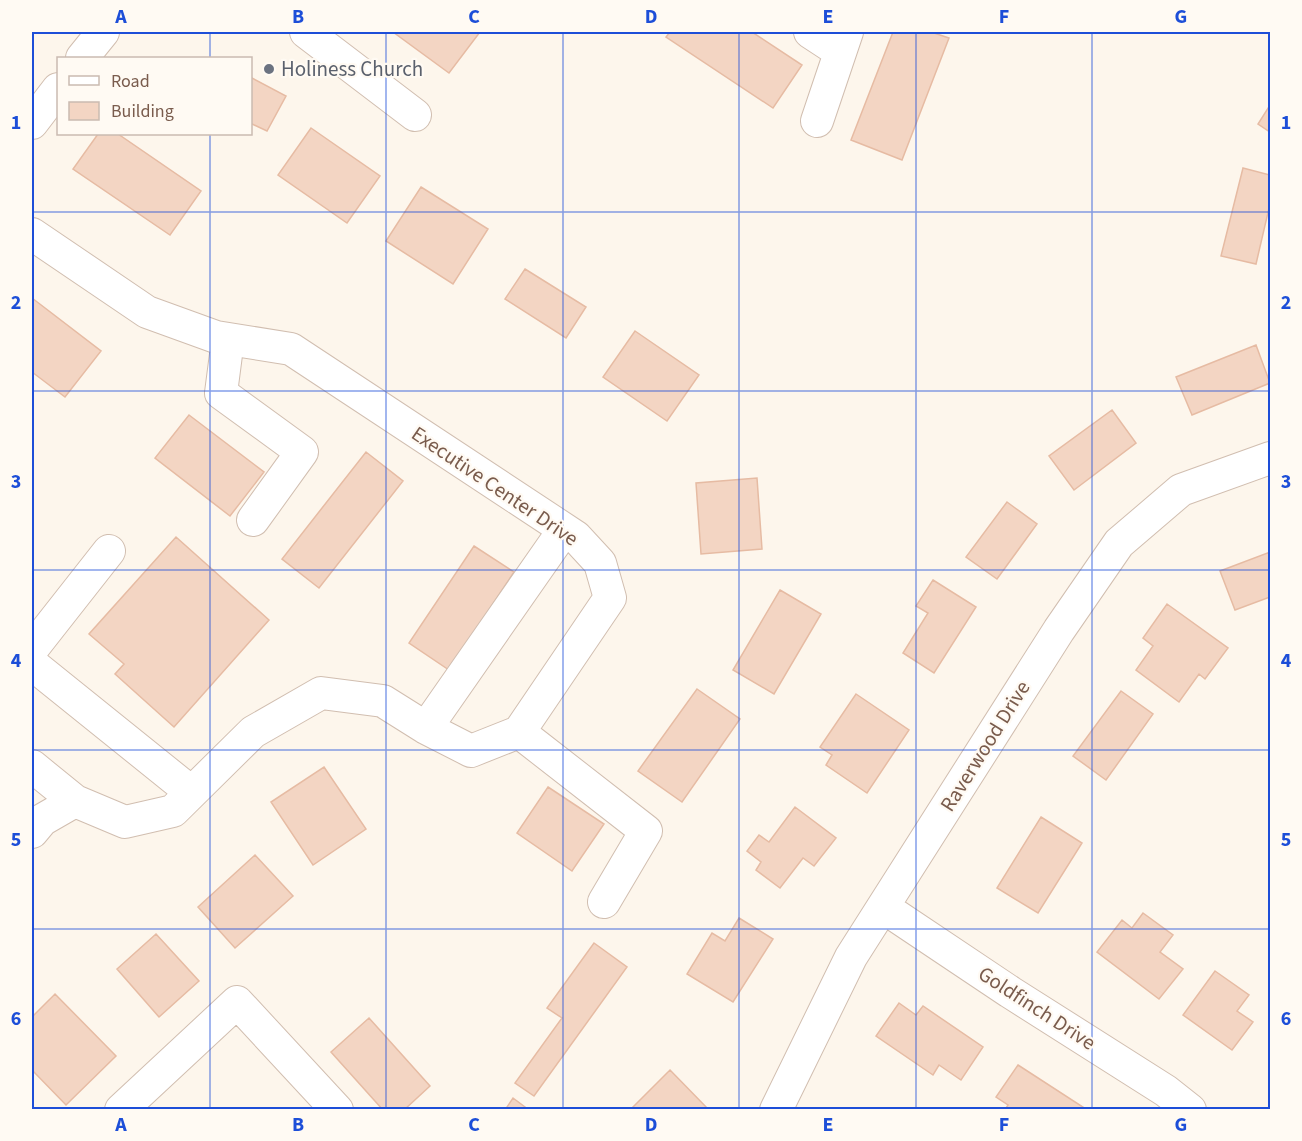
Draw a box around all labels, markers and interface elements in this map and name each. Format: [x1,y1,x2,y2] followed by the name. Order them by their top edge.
[114,3,127,31] text: A
[292,3,304,31] text: B
[468,3,480,31] text: C
[645,3,657,31] text: D
[823,3,833,31] text: E
[999,3,1009,31] text: F
[1175,3,1187,31] text: G
[281,54,423,84] place label: Holiness Church
[57,57,252,135] legend
[262,62,276,76] marker: Holiness Church
[111,69,150,94] text: Road
[111,99,174,124] text: Building
[11,109,21,137] text: 1
[1281,109,1291,137] text: 1
[11,289,21,317] text: 2
[1281,289,1291,317] text: 2
[406,419,584,553] street label: Executive Center Drive
[11,468,21,496] text: 3
[1281,468,1291,496] text: 3
[11,647,22,675] text: 4
[1281,647,1292,675] text: 4
[933,675,1037,817] street label: Raverwood Drive
[11,826,21,854] text: 5
[1281,826,1291,854] text: 5
[972,959,1102,1057] street label: Goldfinch Drive
[11,1005,21,1033] text: 6
[1281,1005,1291,1033] text: 6
[114,1111,127,1139] text: A
[292,1111,304,1139] text: B
[468,1111,480,1139] text: C
[645,1111,657,1139] text: D
[823,1111,833,1139] text: E
[999,1111,1009,1139] text: F
[1175,1111,1187,1139] text: G

